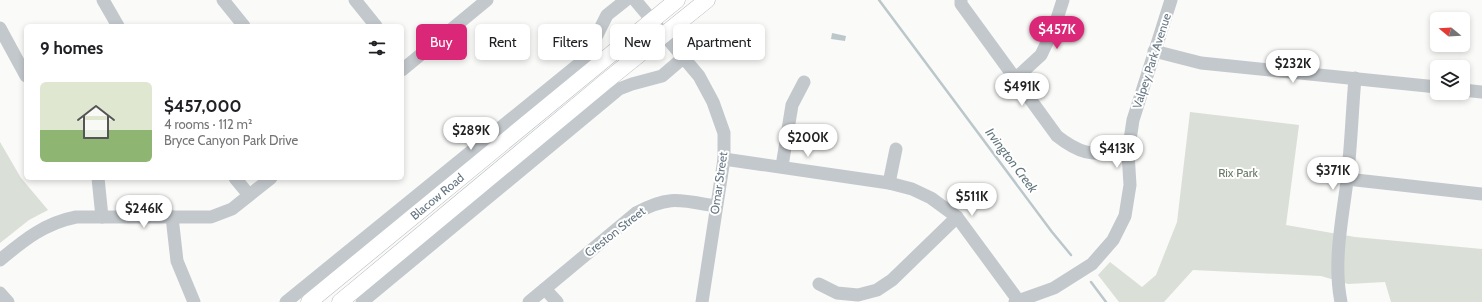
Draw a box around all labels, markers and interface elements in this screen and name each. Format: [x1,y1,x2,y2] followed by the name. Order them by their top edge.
[1129,11,1174,110] street label: Valpey Park Avenue
[1430,12,1470,52] north arrow
[1430,12,1470,100] map controls
[1029,16,1085,50] pin: $457K
[1038,21,1076,37] text: $457K
[416,24,467,60] chip: Buy
[475,24,530,60] chip: Rent
[538,24,602,60] chip: Filters
[610,24,665,60] chip: New
[673,24,765,60] chip: Apartment
[366,37,388,59] icon: filters
[40,38,103,58] text: 9 homes
[1265,50,1321,84] pin: $232K
[1275,55,1311,71] text: $232K
[1430,60,1470,100] button: layers
[994,73,1050,107] pin: $491K
[1004,78,1040,94] text: $491K
[164,96,241,116] text: $457,000
[72,98,120,146] icon: home
[164,116,252,132] text: 4 rooms · 112 m²
[443,117,499,151] pin: $289K
[452,122,490,138] text: $289K
[780,124,836,158] pin: $200K
[982,124,1042,196] water label: Irvington Creek
[788,129,828,145] text: $200K
[164,132,298,148] text: Bryce Canyon Park Drive
[1089,135,1145,169] pin: $413K
[1099,140,1135,156] text: $413K
[707,151,730,215] street label: Omar Street
[1305,157,1361,191] pin: $371K
[1316,162,1350,178] text: $371K
[1218,165,1258,180] park label: Rix Park
[407,170,467,223] street label: Blacow Road
[944,183,1000,217] pin: $511K
[956,188,988,204] text: $511K
[116,195,172,229] pin: $246K
[125,200,163,216] text: $246K
[581,203,648,260] street label: Creston Street

